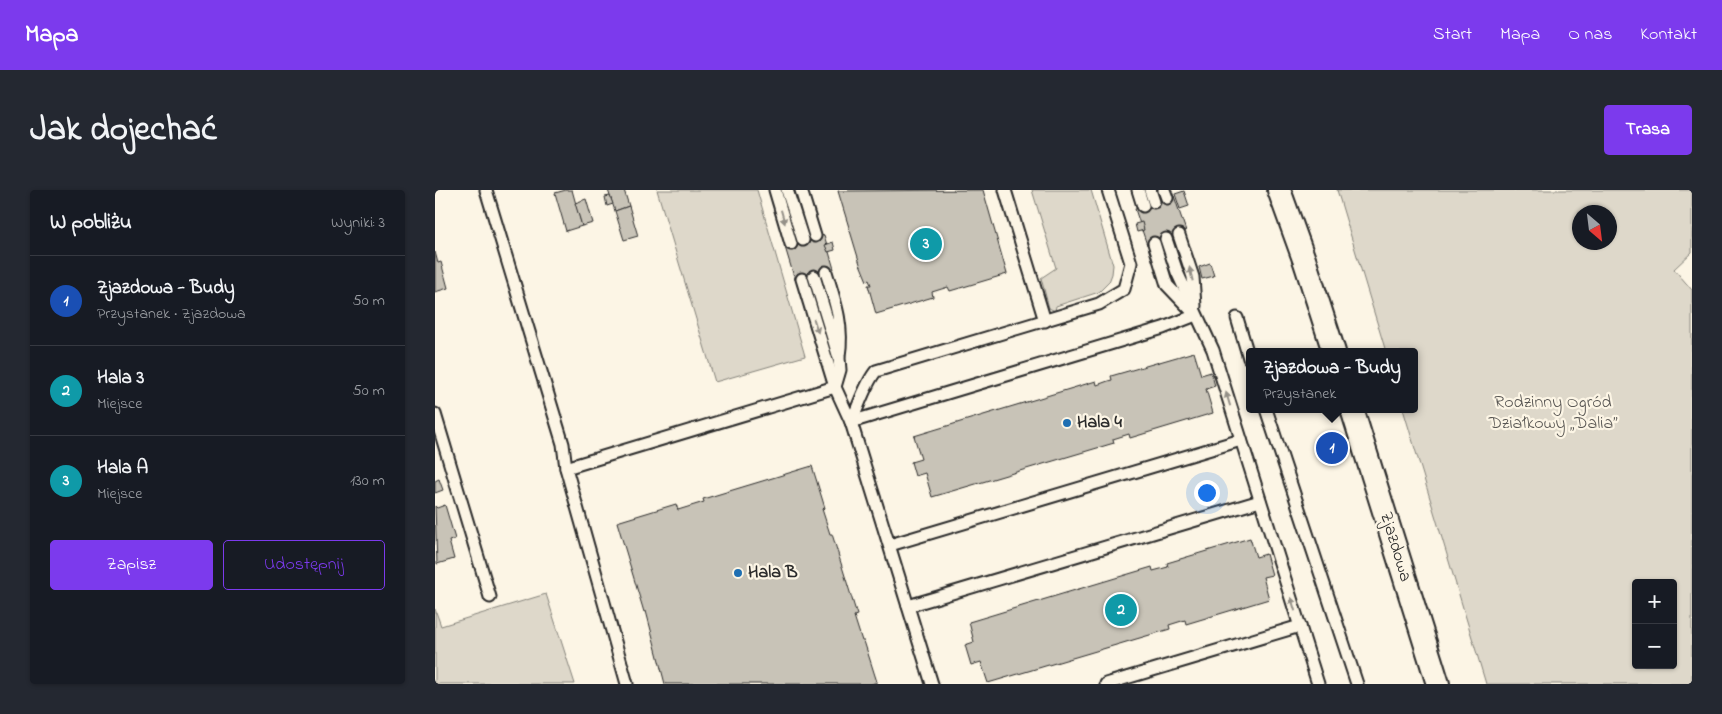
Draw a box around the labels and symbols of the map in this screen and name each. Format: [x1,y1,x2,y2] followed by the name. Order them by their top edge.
[1572,205,1617,250] north arrow
[779,210,787,225] one-way arrow
[910,225,942,263] pin: 3
[1187,267,1195,282] one-way arrow
[813,318,821,333] one-way arrow
[1488,390,1618,437] park label: Rodzinny Ogród Działkowy „Dalia”
[1224,391,1232,406] one-way arrow
[1077,410,1122,436] place label: Hala 4
[1061,417,1073,429] marker: Hala 4
[1316,429,1348,467] pin: 1
[1194,480,1220,506] your location
[1372,509,1418,585] street label: Zjazdowa
[748,560,798,586] place label: Hala B
[732,567,744,579] marker: Hala B
[1105,591,1137,629] pin: 2
[1288,597,1296,612] one-way arrow

